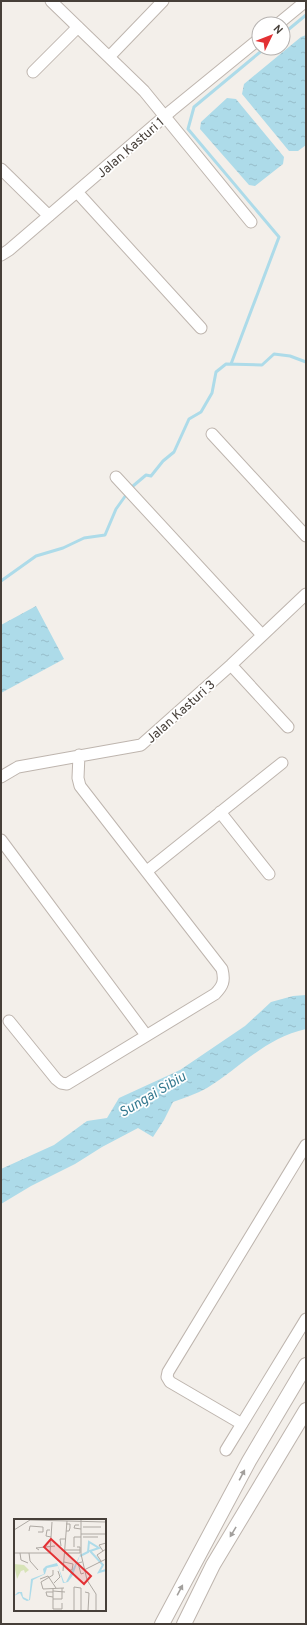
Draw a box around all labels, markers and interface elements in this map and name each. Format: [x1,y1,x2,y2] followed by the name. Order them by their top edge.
[251,16,291,56] north arrow
[270,22,285,38] text: N
[94,115,168,182] street label: Jalan Kasturi 1
[144,677,219,748] street label: Jalan Kasturi 3
[116,1068,190,1122] water label: Sungai Sibiu
[238,1469,245,1481] one-way arrow
[14,1519,106,1611] inset map
[230,1526,237,1538] one-way arrow
[177,1584,184,1595] one-way arrow

